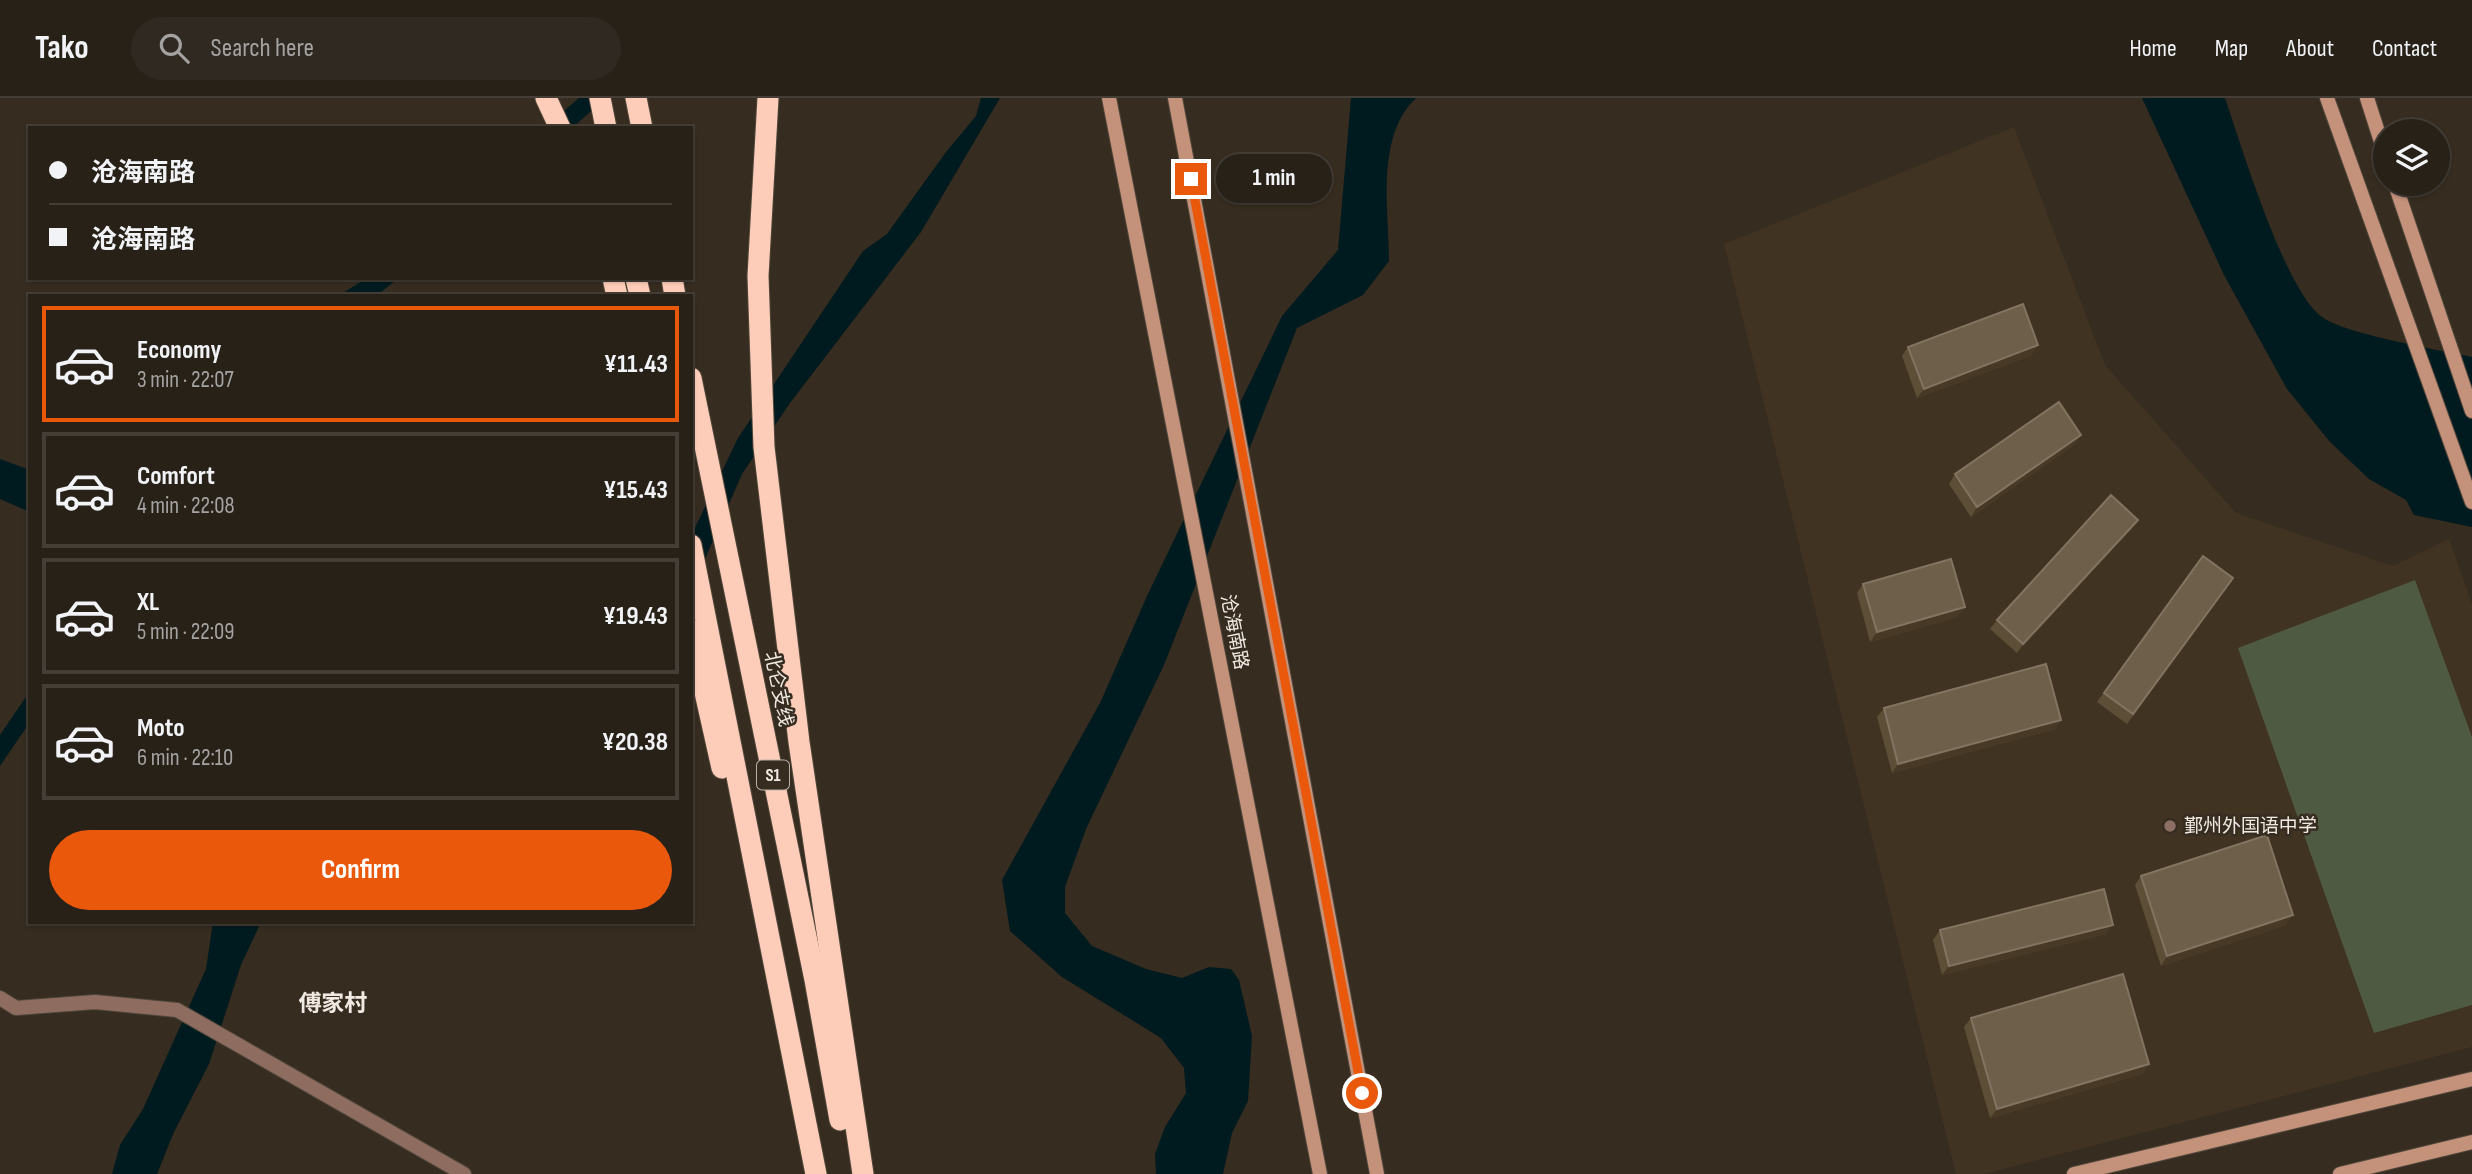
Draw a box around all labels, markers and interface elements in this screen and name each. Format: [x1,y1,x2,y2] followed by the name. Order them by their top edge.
[131,17,621,80] search box
[35,28,89,68] text: Tako
[155,29,193,67] icon: search
[211,33,314,64] text: Search here
[2129,34,2177,63] text: Home
[2215,34,2248,63] text: Map
[2286,34,2334,63] text: About
[2372,34,2437,63] text: Contact
[2373,119,2450,196] map controls
[2373,119,2450,196] button: layers
[1216,154,1331,204] callout: 1 min
[91,158,195,189] text: 沧海南路
[1175,163,1207,195] route end
[1253,164,1295,192] text: 1 min
[91,225,195,256] text: 沧海南路
[53,333,116,396] icon: car
[137,335,221,366] text: Economy
[604,349,668,380] text: ¥11.43
[137,366,234,394] text: 3 min · 22:07
[53,459,116,522] icon: car
[137,461,215,492] text: Comfort
[603,475,668,506] text: ¥15.43
[137,492,235,520] text: 4 min · 22:08
[53,585,116,648] icon: car
[137,587,159,618] text: XL
[1215,592,1253,672] street label: 沧海南路
[603,601,668,632] text: ¥19.43
[137,618,234,646] text: 5 min · 22:09
[759,649,797,729] street label: 北仑支线
[53,711,116,774] icon: car
[137,713,185,744] text: Moto
[602,727,668,758] text: ¥20.38
[137,744,233,772] text: 6 min · 22:10
[757,760,789,790] road number: S1
[2184,815,2317,838] place label: 鄞州外国语中学
[2162,818,2178,834] marker: 鄞州外国语中学
[49,830,672,910] button: Confirm
[299,990,368,1018] district label: 傅家村
[1346,1077,1378,1109] route start

